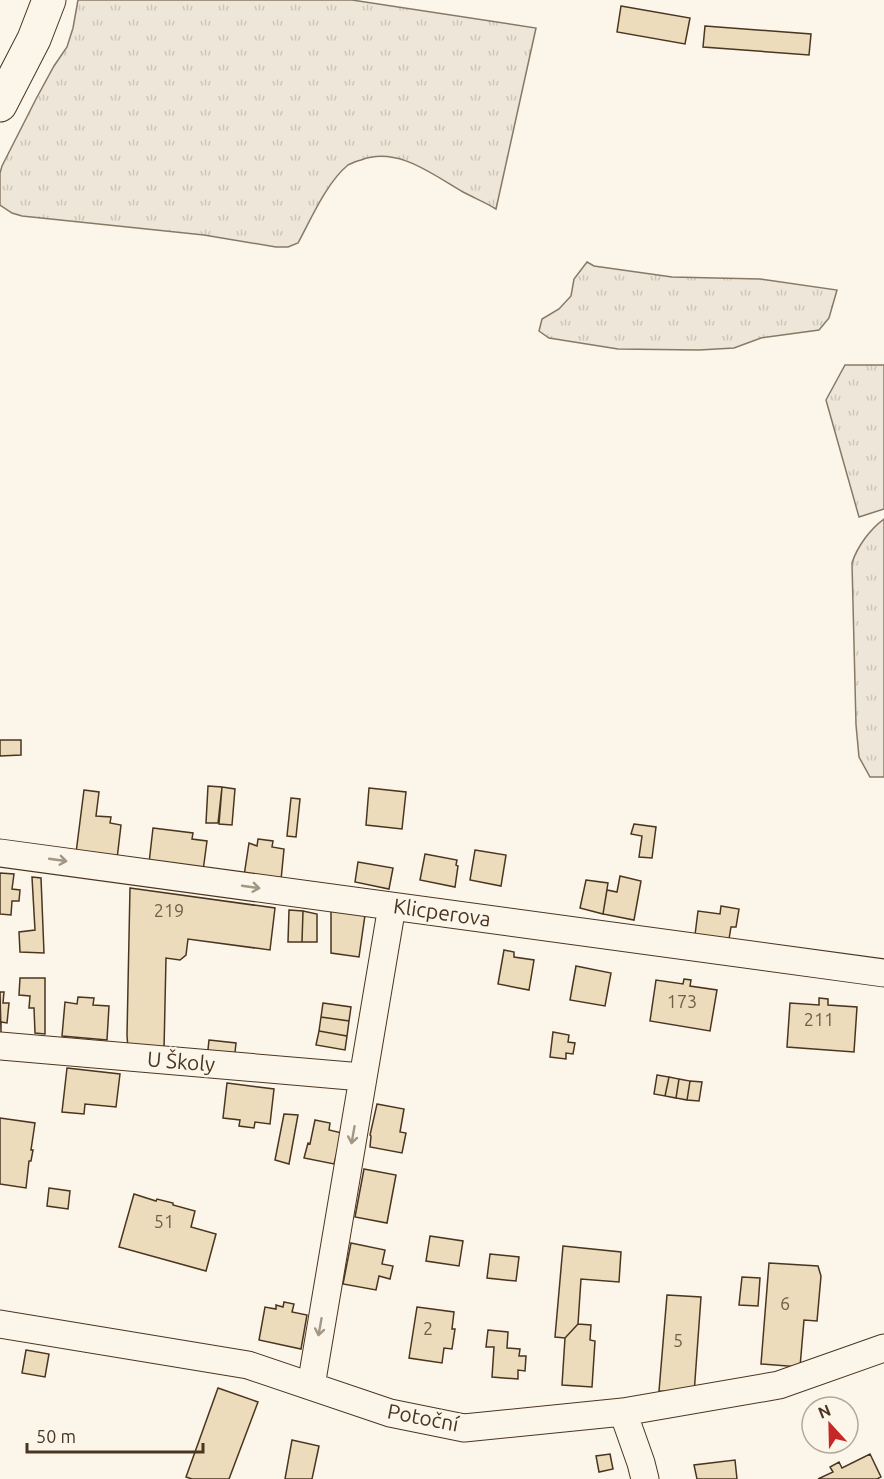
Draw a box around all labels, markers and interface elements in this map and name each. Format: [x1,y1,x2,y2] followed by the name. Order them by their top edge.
[48,855,67,866] one-way arrow
[241,881,261,892] one-way arrow
[392,893,492,931] street label: Klicperova
[154,900,184,920] house number: 219
[667,991,697,1011] house number: 173
[804,1009,834,1029] house number: 211
[146,1046,216,1076] street label: U Školy
[347,1125,358,1144] one-way arrow
[154,1211,174,1231] house number: 51
[780,1293,790,1313] house number: 6
[315,1317,326,1337] one-way arrow
[423,1318,433,1338] house number: 2
[673,1330,683,1350] house number: 5
[800,1395,860,1455] north arrow
[386,1398,462,1436] street label: Potoční
[815,1401,833,1422] text: N
[27,1416,202,1454] scale bar
[36,1426,76,1446] text: 50 m

